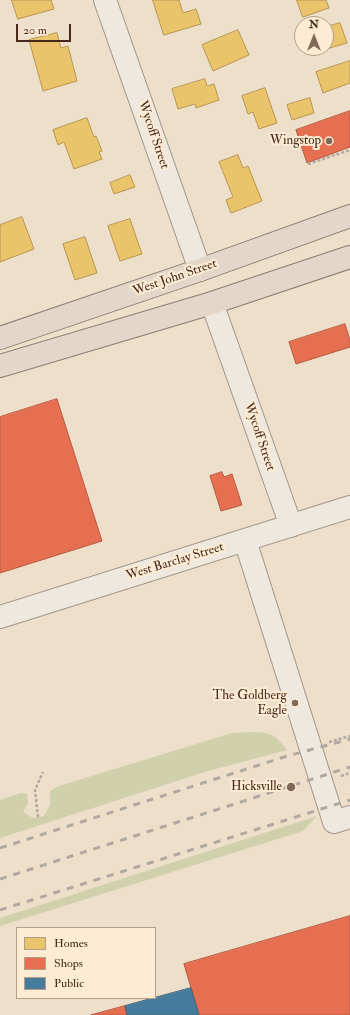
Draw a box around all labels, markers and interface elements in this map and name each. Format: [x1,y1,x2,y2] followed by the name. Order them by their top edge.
[18,16,73,42] scale bar
[294,16,334,56] north arrow
[309,18,319,31] text: N
[23,23,47,38] text: 20 m
[134,99,172,171] street label: Wycoff Street
[270,133,321,149] place label: Wingstop
[324,136,334,146] marker: Wingstop
[131,256,219,300] street label: West John Street
[240,401,278,473] street label: Wycoff Street
[124,540,226,584] street label: West Barclay Street
[213,688,287,719] place label: The Goldberg Eagle
[290,698,300,708] marker: The Goldberg Eagle
[231,779,282,795] place label: Hicksville
[285,781,297,793] marker: Hicksville
[16,927,156,999] legend
[54,936,88,951] text: Homes
[54,956,83,971] text: Shops
[54,976,84,991] text: Public

